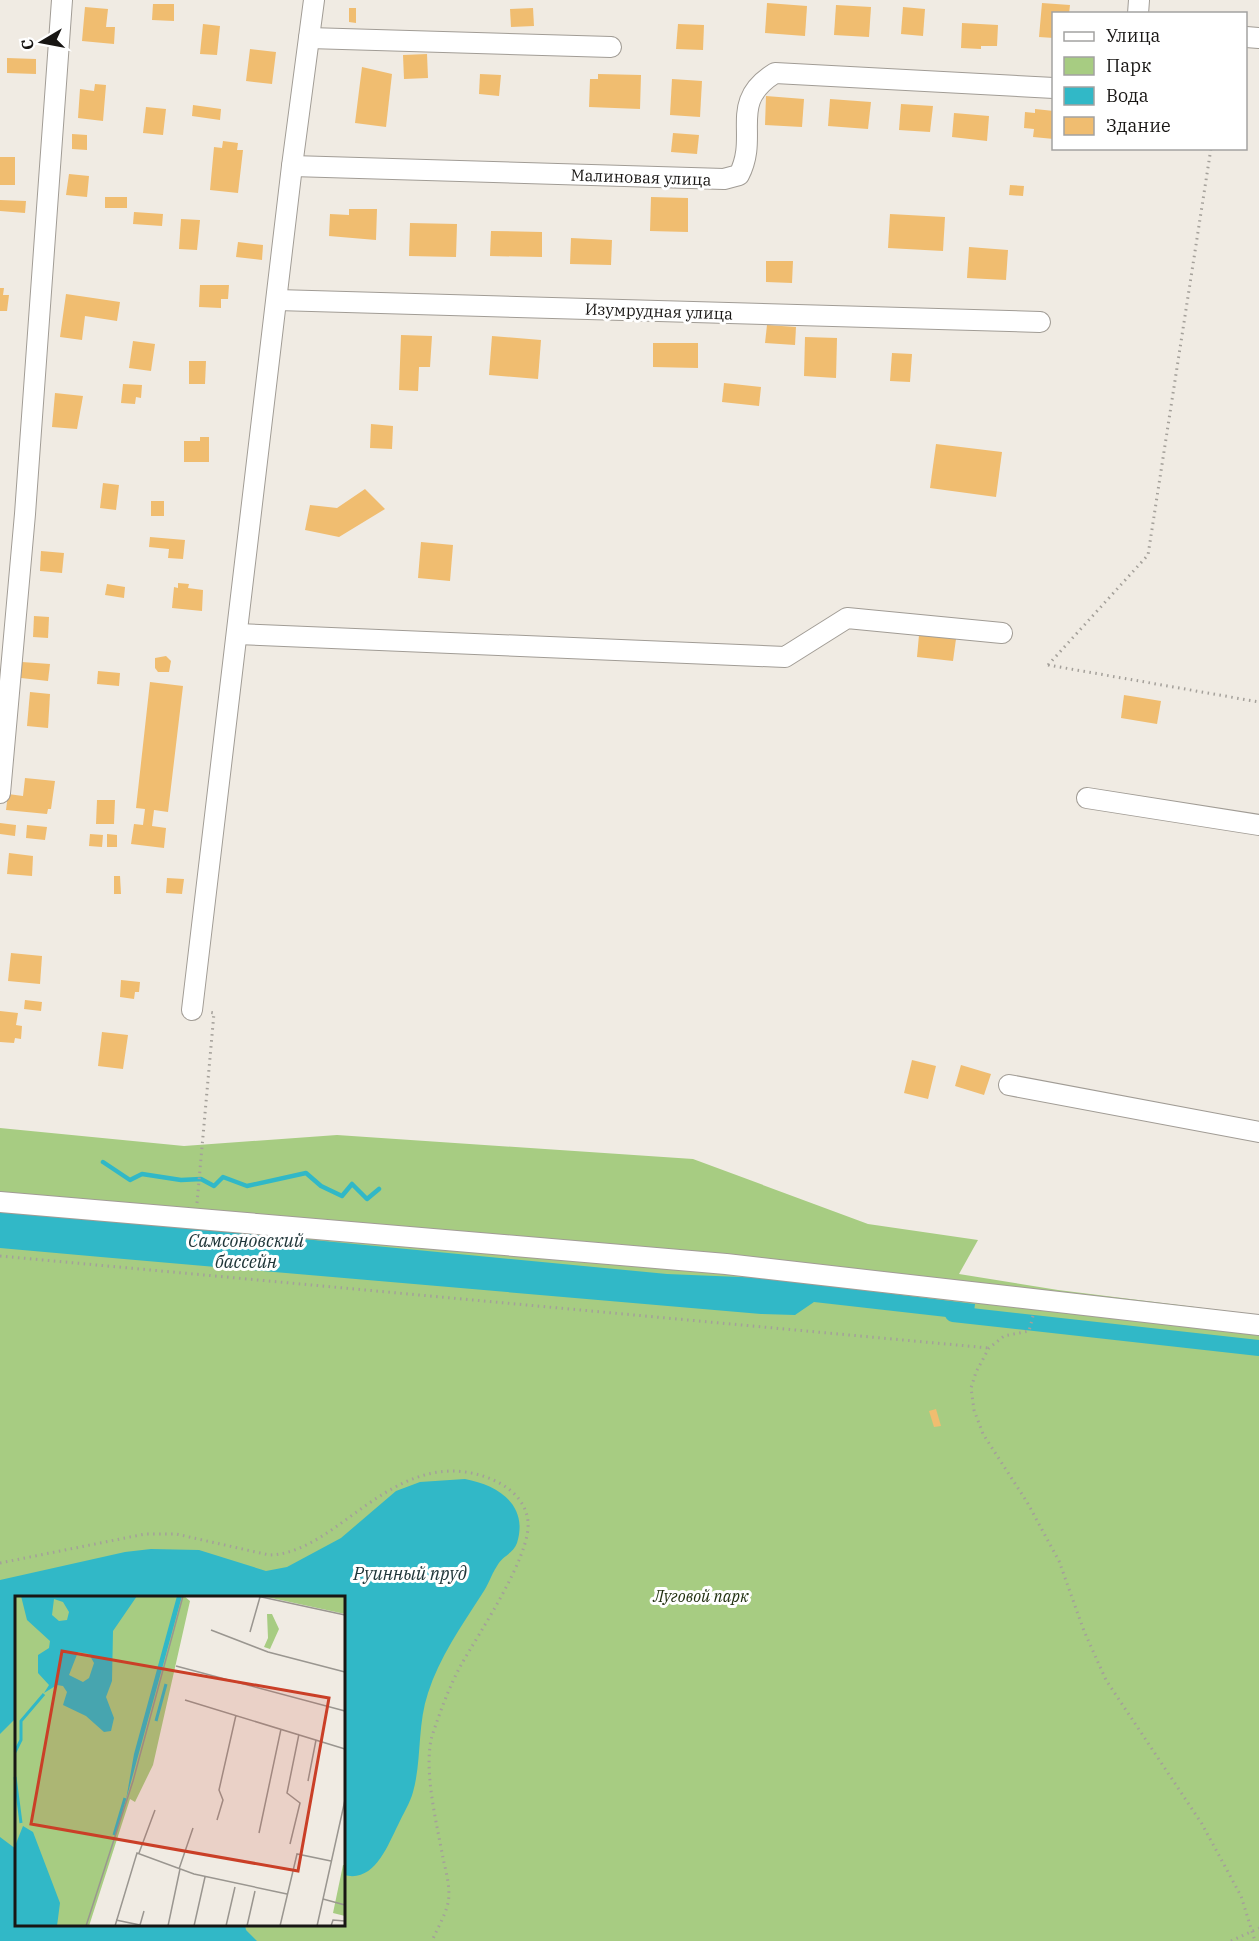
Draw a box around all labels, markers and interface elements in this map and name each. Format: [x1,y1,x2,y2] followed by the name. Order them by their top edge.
[12,12,72,72] north arrow
[1052,12,1247,150] legend
[1106,24,1161,47] text: Улица
[16,38,38,52] text: С
[1106,54,1152,77] text: Парк
[1106,84,1149,107] text: Вода
[1106,114,1171,137] text: Здание
[570,165,712,189] street label: Малиновая улица
[585,298,734,324] street label: Изумрудная улица
[188,1229,305,1273] water label: Самсоновский бассейн
[352,1562,467,1585] water label: Руинный пруд
[652,1586,749,1606] park label: Луговой парк
[15,1596,345,1926] inset map

